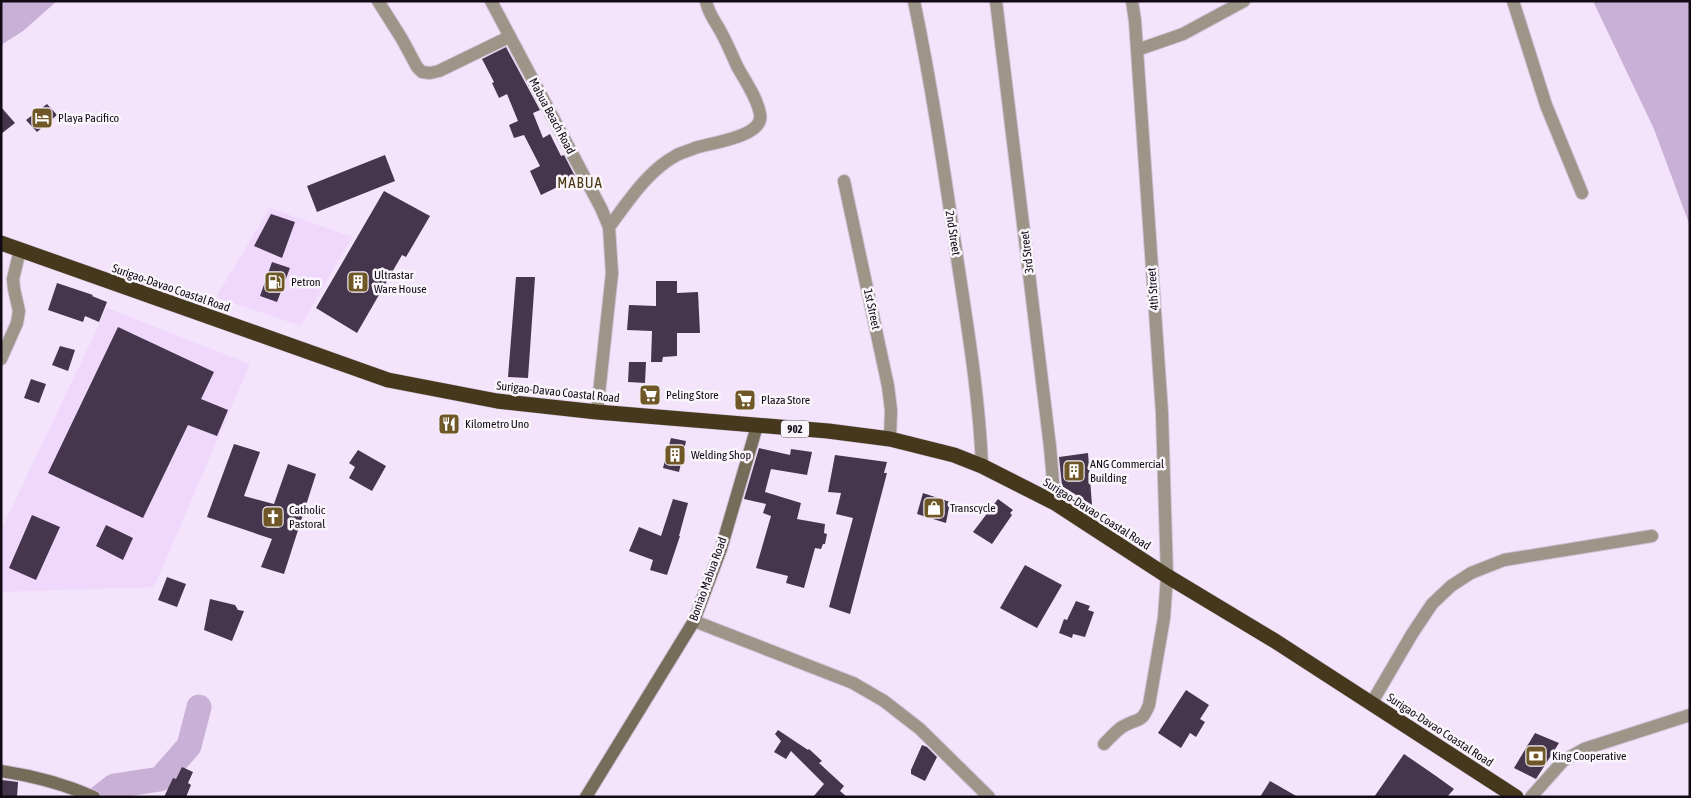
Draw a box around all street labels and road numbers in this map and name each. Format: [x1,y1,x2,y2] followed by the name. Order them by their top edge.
[526,76,578,156] street label: Mabua Beach Road
[943,210,964,257] street label: 2nd Street
[1017,229,1037,274] street label: 3rd Street
[110,261,232,315] street label: Surigao-Davao Coastal Road
[1144,267,1161,311] street label: 4th Street
[861,287,883,331] street label: 1st Street
[496,379,620,405] street label: Surigao-Davao Coastal Road
[781,420,809,438] road number: 902
[1041,475,1153,553] street label: Surigao-Davao Coastal Road
[686,535,730,623] street label: Boniao Mabua Road
[1384,690,1496,770] street label: Surigao-Davao Coastal Road

